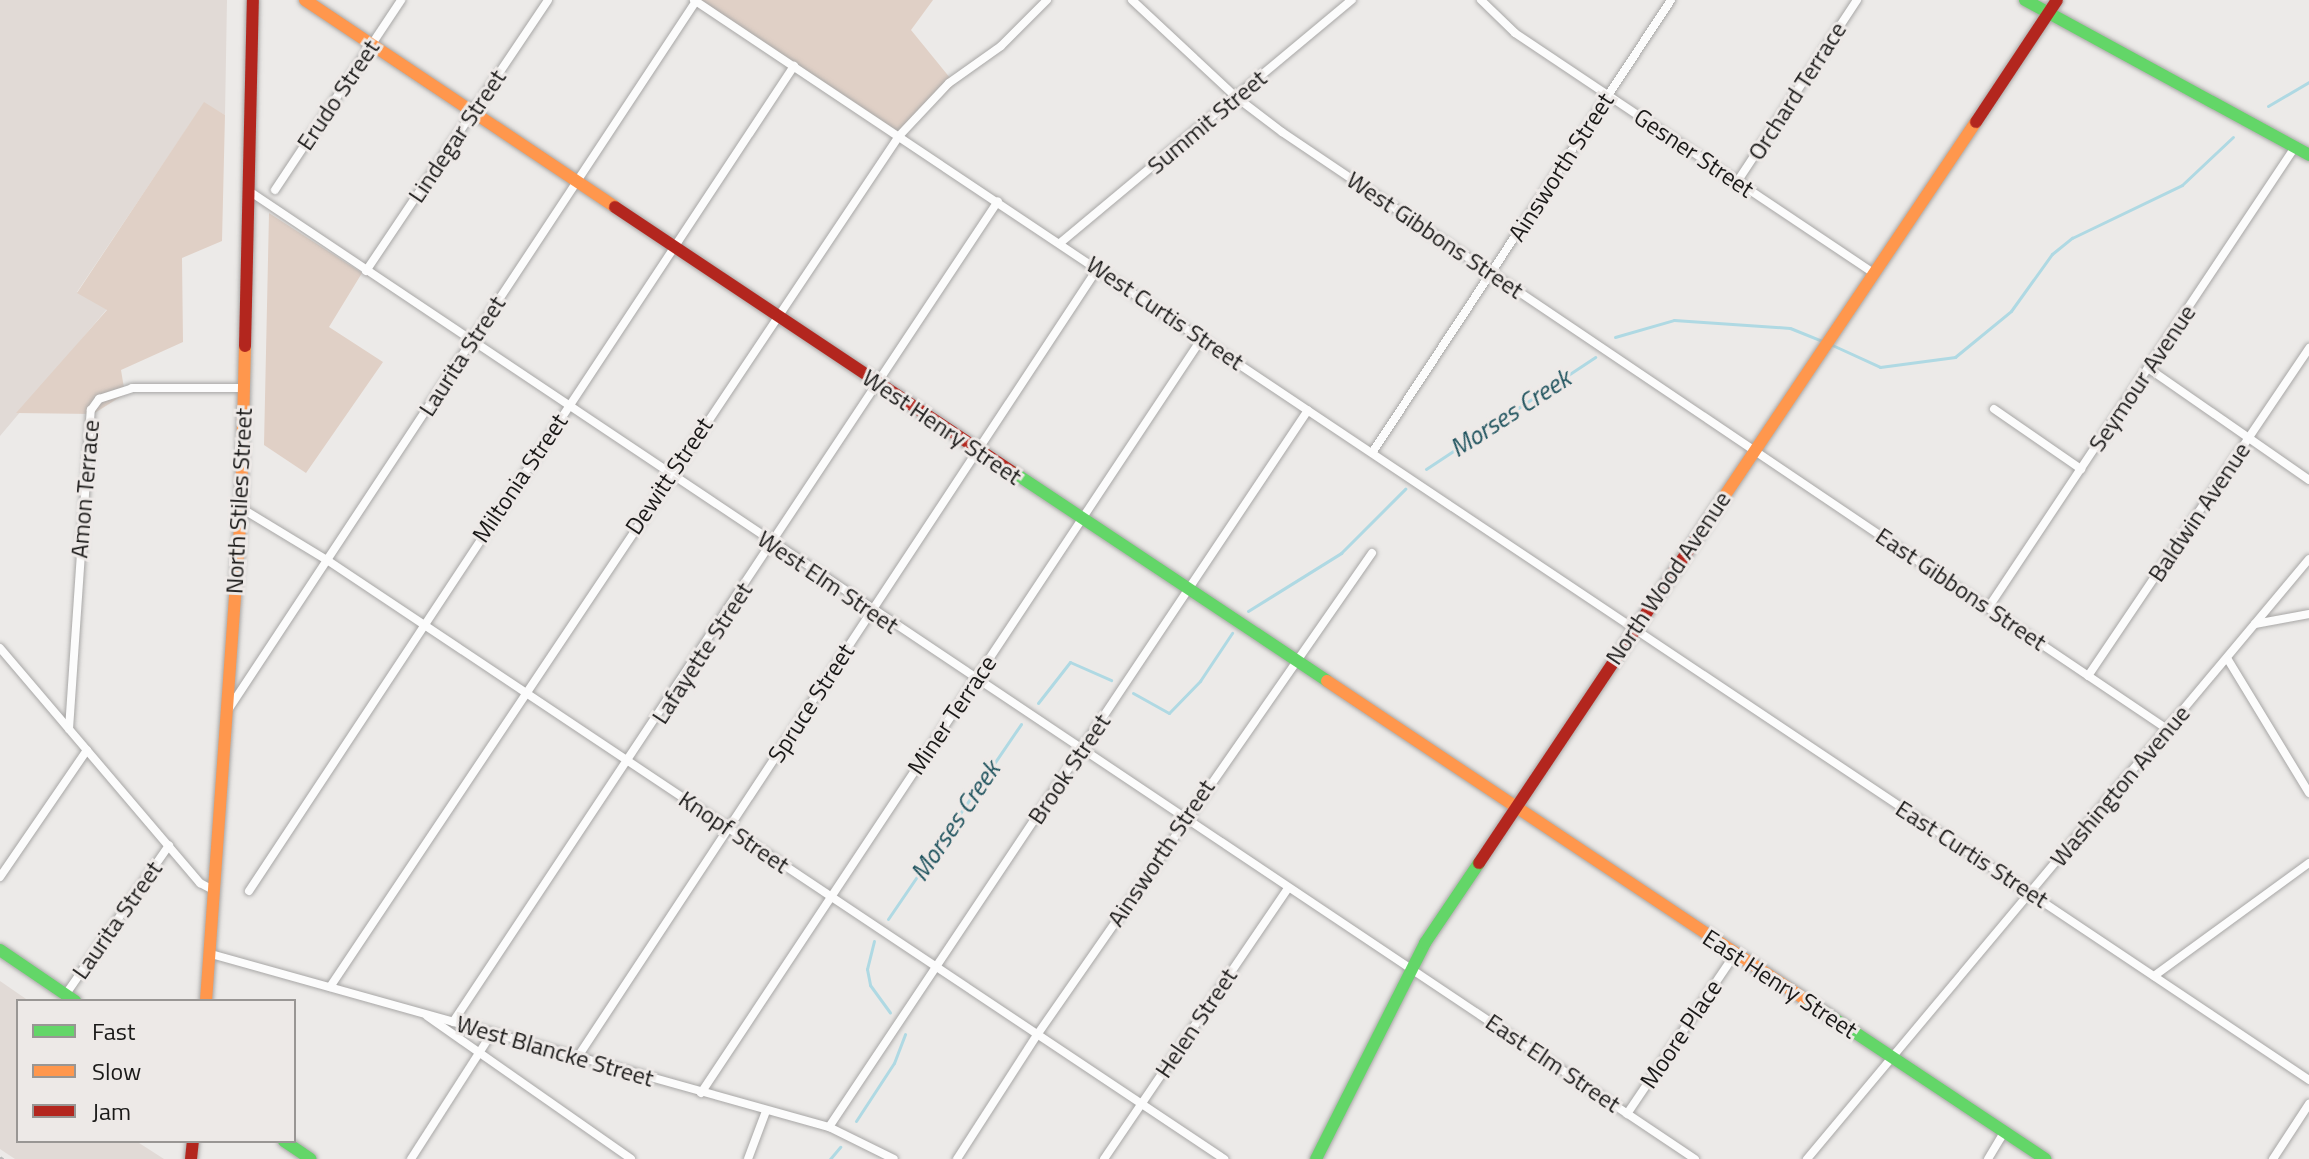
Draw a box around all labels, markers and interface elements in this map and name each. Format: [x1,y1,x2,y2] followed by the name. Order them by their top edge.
[1742,17,1852,165] street label: Orchard Terrace
[291,34,385,156] street label: Erudo Street
[402,64,512,208] street label: Lindegar Street
[1142,64,1272,180] street label: Summit Street
[1502,87,1620,247] street label: Ainsworth Street
[1629,102,1759,204] street label: Gesner Street
[1341,165,1529,305] street label: West Gibbons Street
[1081,250,1249,376] street label: West Curtis Street
[412,291,512,421] street label: Laurita Street
[2082,299,2202,457] street label: Seymour Avenue
[1444,362,1576,464] water label: Morses Creek
[857,363,1027,491] street label: West Henry Street
[220,407,258,595] street label: North Stiles Street
[466,408,574,548] street label: Miltonia Street
[619,412,719,540] street label: Dewitt Street
[65,419,105,559] street label: Amon Terrace
[2142,437,2256,587] street label: Baldwin Avenue
[1599,486,1737,670] street label: North Wood Avenue
[1870,521,2052,657] street label: East Gibbons Street
[752,524,904,640] street label: West Elm Street
[646,577,758,729] street label: Lafayette Street
[762,638,860,768] street label: Spruce Street
[902,650,1002,780] street label: Miner Terrace
[2044,699,2196,873] street label: Washington Avenue
[1022,708,1116,830] street label: Brook Street
[904,755,1006,887] water label: Morses Creek
[1101,774,1221,932] street label: Ainsworth Street
[673,785,795,879] street label: Knopf Street
[1890,794,2054,914] street label: East Curtis Street
[66,855,168,985] street label: Laurita Street
[1697,923,1863,1045] street label: East Henry Street
[1149,963,1243,1083] street label: Helen Street
[1634,974,1728,1094] street label: Moore Place
[16,999,296,1143] legend
[1480,1007,1626,1119] street label: East Elm Street
[453,1009,657,1093] street label: West Blancke Street
[92,1013,135,1049] text: Fast
[92,1053,141,1089] text: Slow
[92,1093,131,1129] text: Jam

